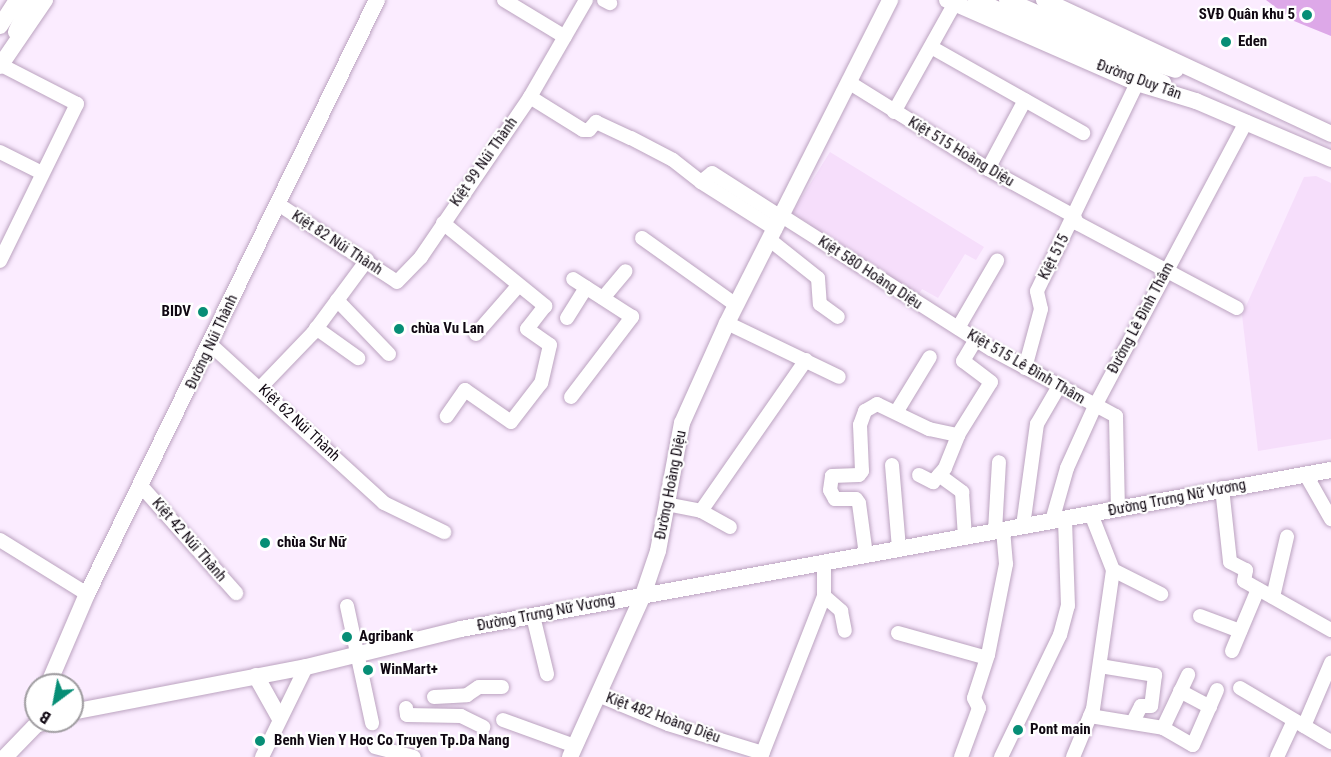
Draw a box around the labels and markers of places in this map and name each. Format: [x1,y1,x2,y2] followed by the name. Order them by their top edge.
[1199,6,1295,24] place label: SVĐ Quân khu 5
[1300,8,1314,22] marker: SVĐ Quân khu 5
[1238,33,1267,51] place label: Eden
[1219,35,1233,49] marker: Eden
[162,303,191,321] place label: BIDV
[196,305,210,319] marker: BIDV
[411,320,484,338] place label: chùa Vu Lan
[392,322,406,336] marker: chùa Vu Lan
[277,534,346,552] place label: chùa Sư Nữ
[258,536,272,550] marker: chùa Sư Nữ
[359,628,413,646] place label: Agribank
[340,630,354,644] marker: Agribank
[380,661,438,679] place label: WinMart+
[361,663,375,677] marker: WinMart+
[1030,721,1091,739] place label: Pont main
[1011,723,1025,737] marker: Pont main
[251,732,269,750] marker: Benh Vien Y Hoc Co Truyen Tp.Da Nang
[274,732,510,750] place label: Benh Vien Y Hoc Co Truyen Tp.Da Nang

